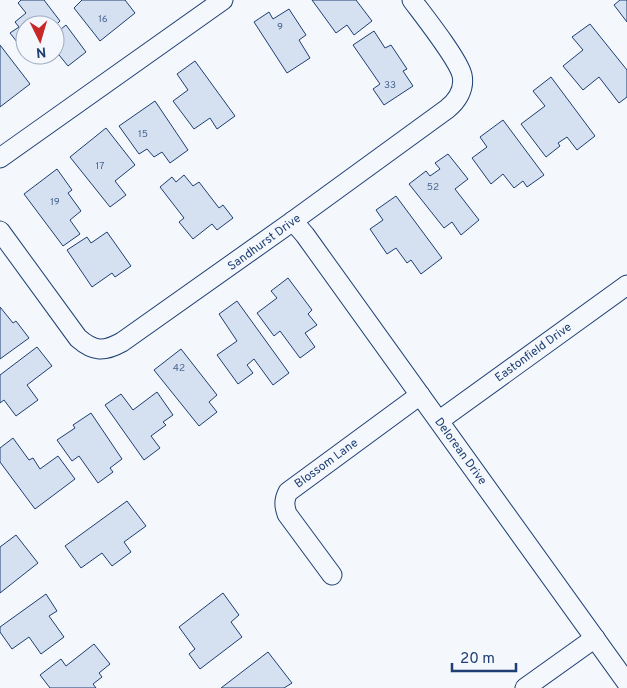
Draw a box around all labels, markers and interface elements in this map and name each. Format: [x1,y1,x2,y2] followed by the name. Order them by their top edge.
[98,13,108,26] house number: 16
[15,15,65,65] north arrow
[277,21,283,34] house number: 9
[35,43,47,60] text: N
[384,79,396,92] house number: 33
[138,128,148,141] house number: 15
[96,160,104,173] house number: 17
[427,181,439,194] house number: 52
[50,196,60,209] house number: 19
[225,211,304,275] street label: Sandhurst Drive
[492,319,575,386] street label: Eastonfield Drive
[173,362,185,375] house number: 42
[430,415,490,488] street label: Delorean Drive
[292,435,362,492] street label: Blossom Lane
[452,640,516,672] scale bar
[460,650,495,669] text: 20 m

